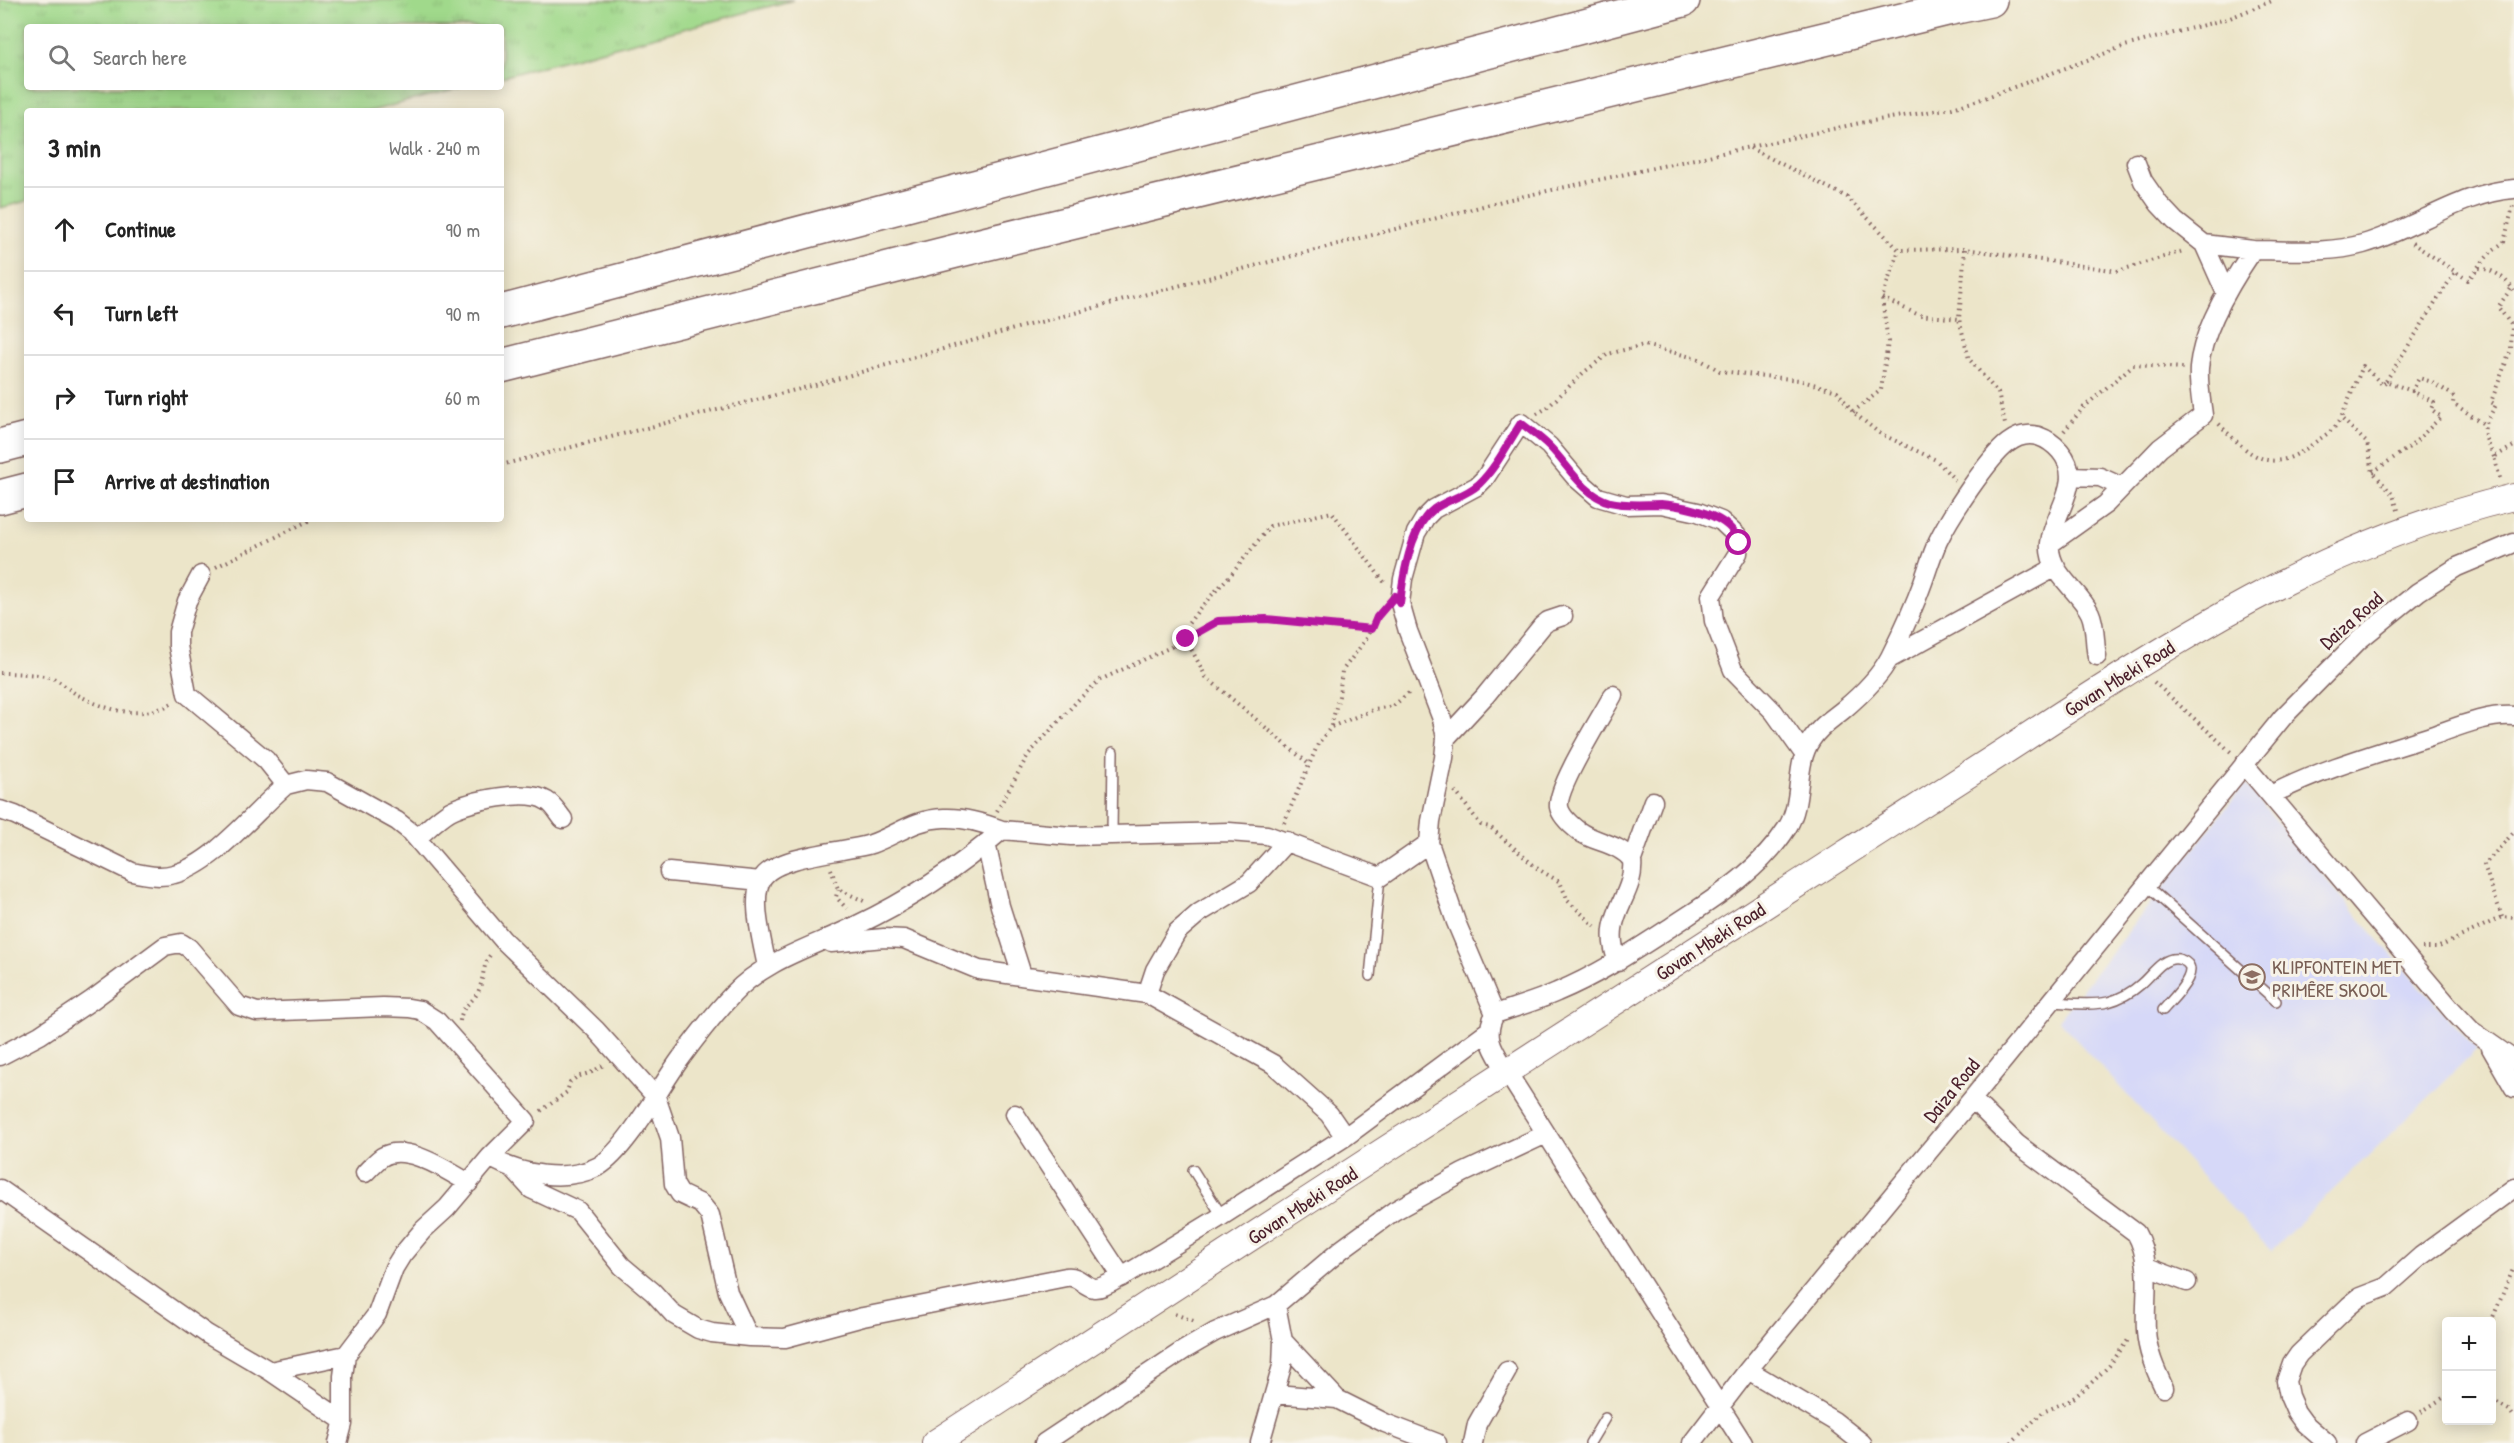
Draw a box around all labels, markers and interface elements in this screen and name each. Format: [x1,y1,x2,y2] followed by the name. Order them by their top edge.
[24,24,504,90] search box
[45,41,78,74] icon: search
[93,42,187,72] text: Search here
[48,130,101,165] text: 3 min
[389,134,480,161] text: Walk · 240 m
[48,213,81,246] icon: ahead
[105,214,176,244] text: Continue
[446,216,480,243] text: 90 m
[48,297,81,330] icon: left
[105,298,178,328] text: Turn left
[446,300,480,327] text: 90 m
[48,381,81,414] icon: right
[105,382,188,412] text: Turn right
[445,384,480,411] text: 60 m
[48,465,81,498] icon: arrive
[105,466,270,496] text: Arrive at destination
[1725,529,1751,555] route start
[2314,585,2389,655] street label: Daiza Road
[1172,625,1198,651] route end
[2059,633,2179,723] street label: Govan Mbeki Road
[1650,895,1770,986] street label: Govan Mbeki Road
[2272,953,2402,1003] place label: KLIPFONTEIN MET PRIMÊRE SKOOL
[2237,962,2267,992] school or university icon: KLIPFONTEIN MET PRIMÊRE SKOOL
[1917,1052,1985,1128] street label: Daiza Road
[1242,1159,1362,1250] street label: Govan Mbeki Road
[2442,1317,2496,1425] map controls
[2442,1317,2496,1371] button: +
[2442,1371,2496,1425] button: −

